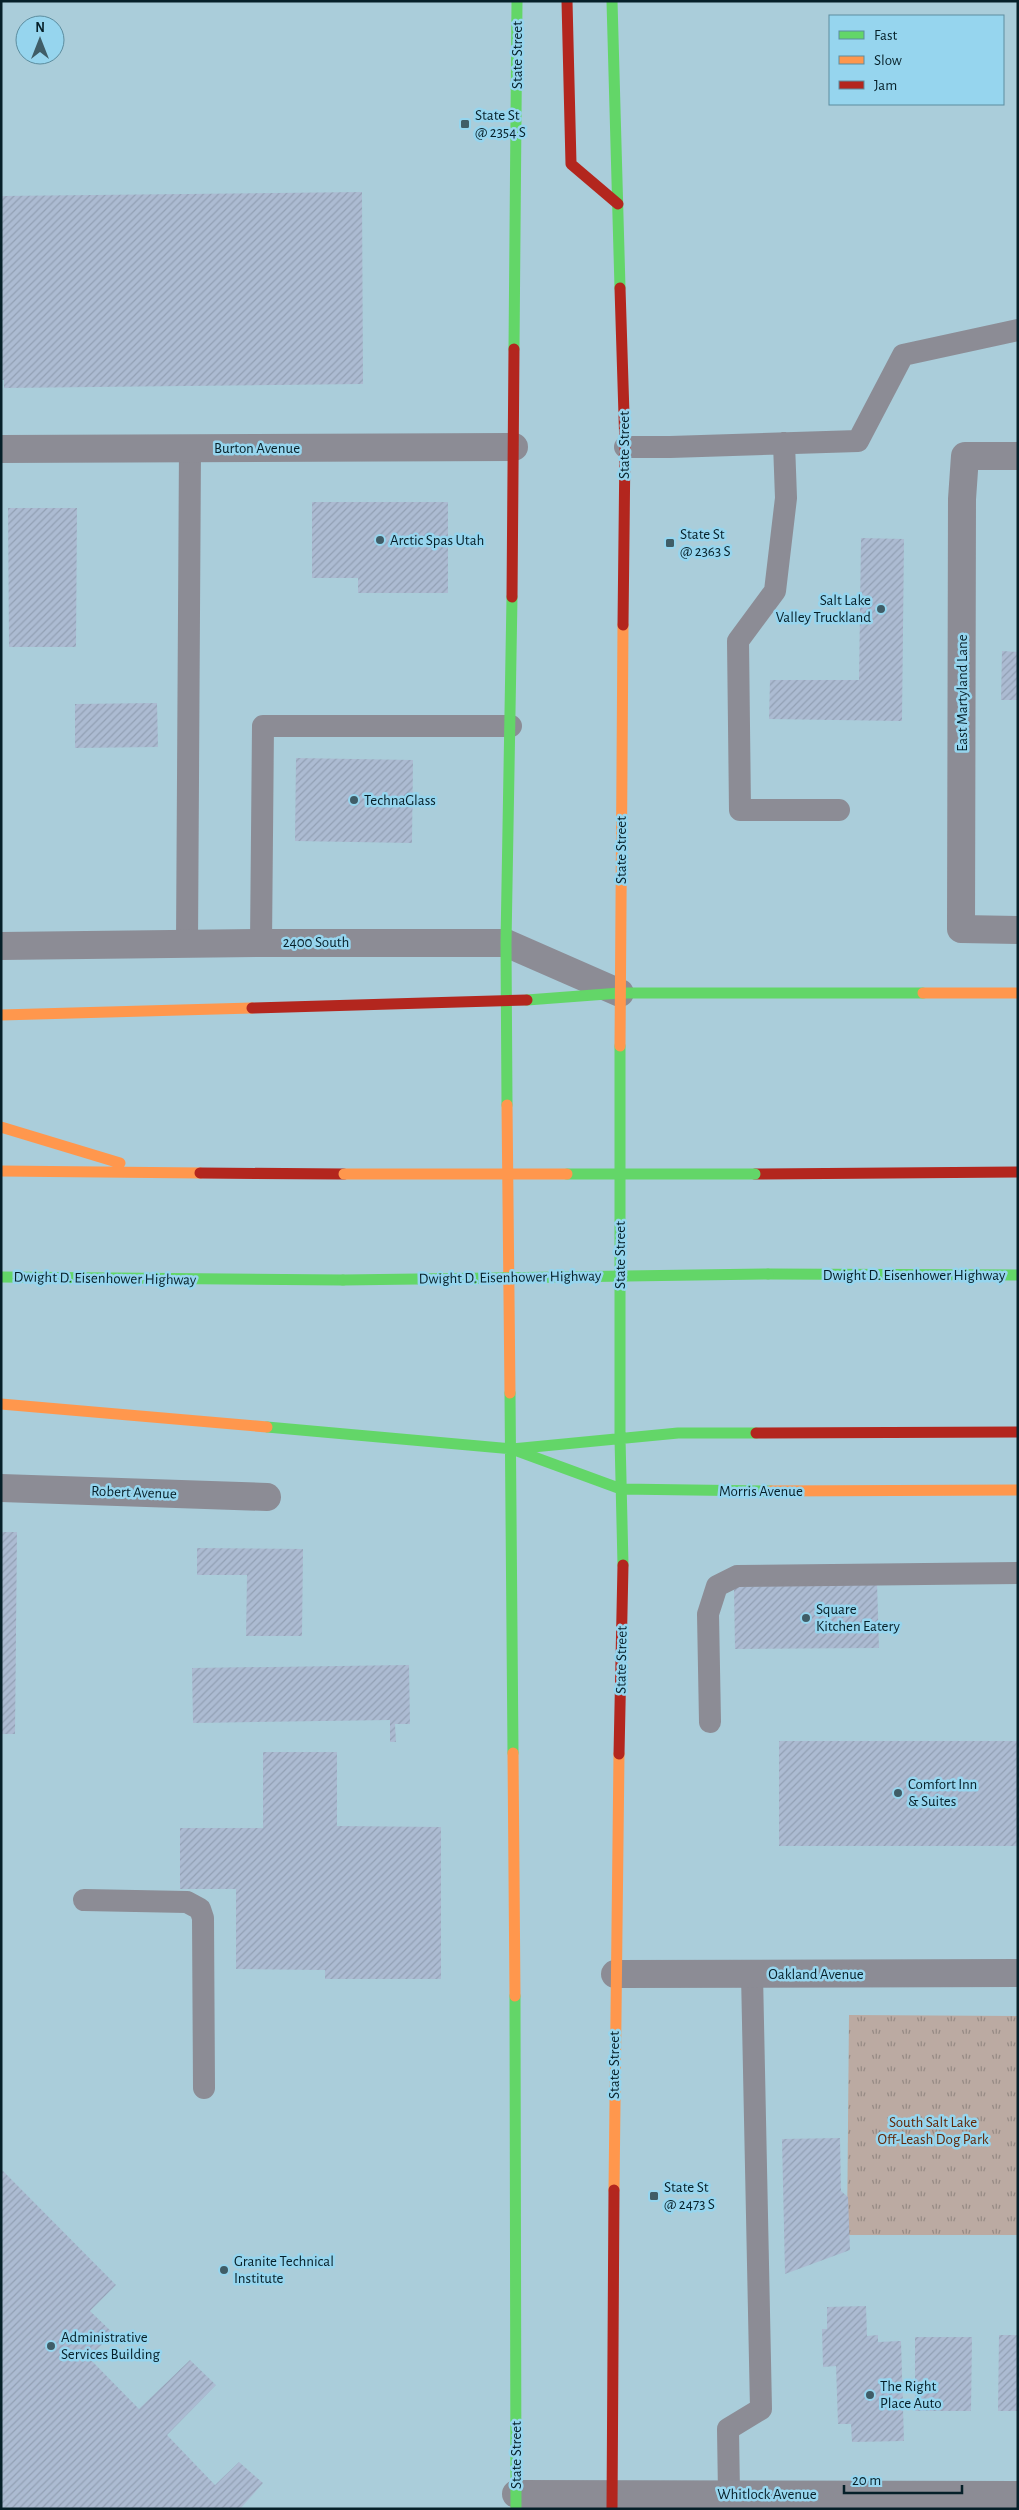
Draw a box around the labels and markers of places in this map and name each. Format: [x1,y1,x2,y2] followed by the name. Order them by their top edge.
[475,108,526,140] place label: State St @ 2354 S
[459,118,471,130] marker: State St @ 2354 S
[680,527,731,559] place label: State St @ 2363 S
[390,533,484,548] place label: Arctic Spas Utah
[374,534,386,546] marker: Arctic Spas Utah
[664,537,676,549] marker: State St @ 2363 S
[776,593,871,625] place label: Salt Lake Valley Truckland
[875,603,887,615] marker: Salt Lake Valley Truckland
[364,793,436,808] place label: TechnaGlass
[348,794,360,806] marker: TechnaGlass
[816,1602,900,1634] place label: Square Kitchen Eatery
[800,1612,812,1624] marker: Square Kitchen Eatery
[908,1777,977,1809] place label: Comfort Inn & Suites
[892,1787,904,1799] marker: Comfort Inn & Suites
[664,2180,715,2212] place label: State St @ 2473 S
[648,2190,660,2202] marker: State St @ 2473 S
[234,2254,334,2286] place label: Granite Technical Institute
[218,2264,230,2276] marker: Granite Technical Institute
[61,2330,161,2362] place label: Administrative Services Building
[45,2340,57,2352] marker: Administrative Services Building
[880,2379,942,2411] place label: The Right Place Auto
[864,2389,876,2401] marker: The Right Place Auto

